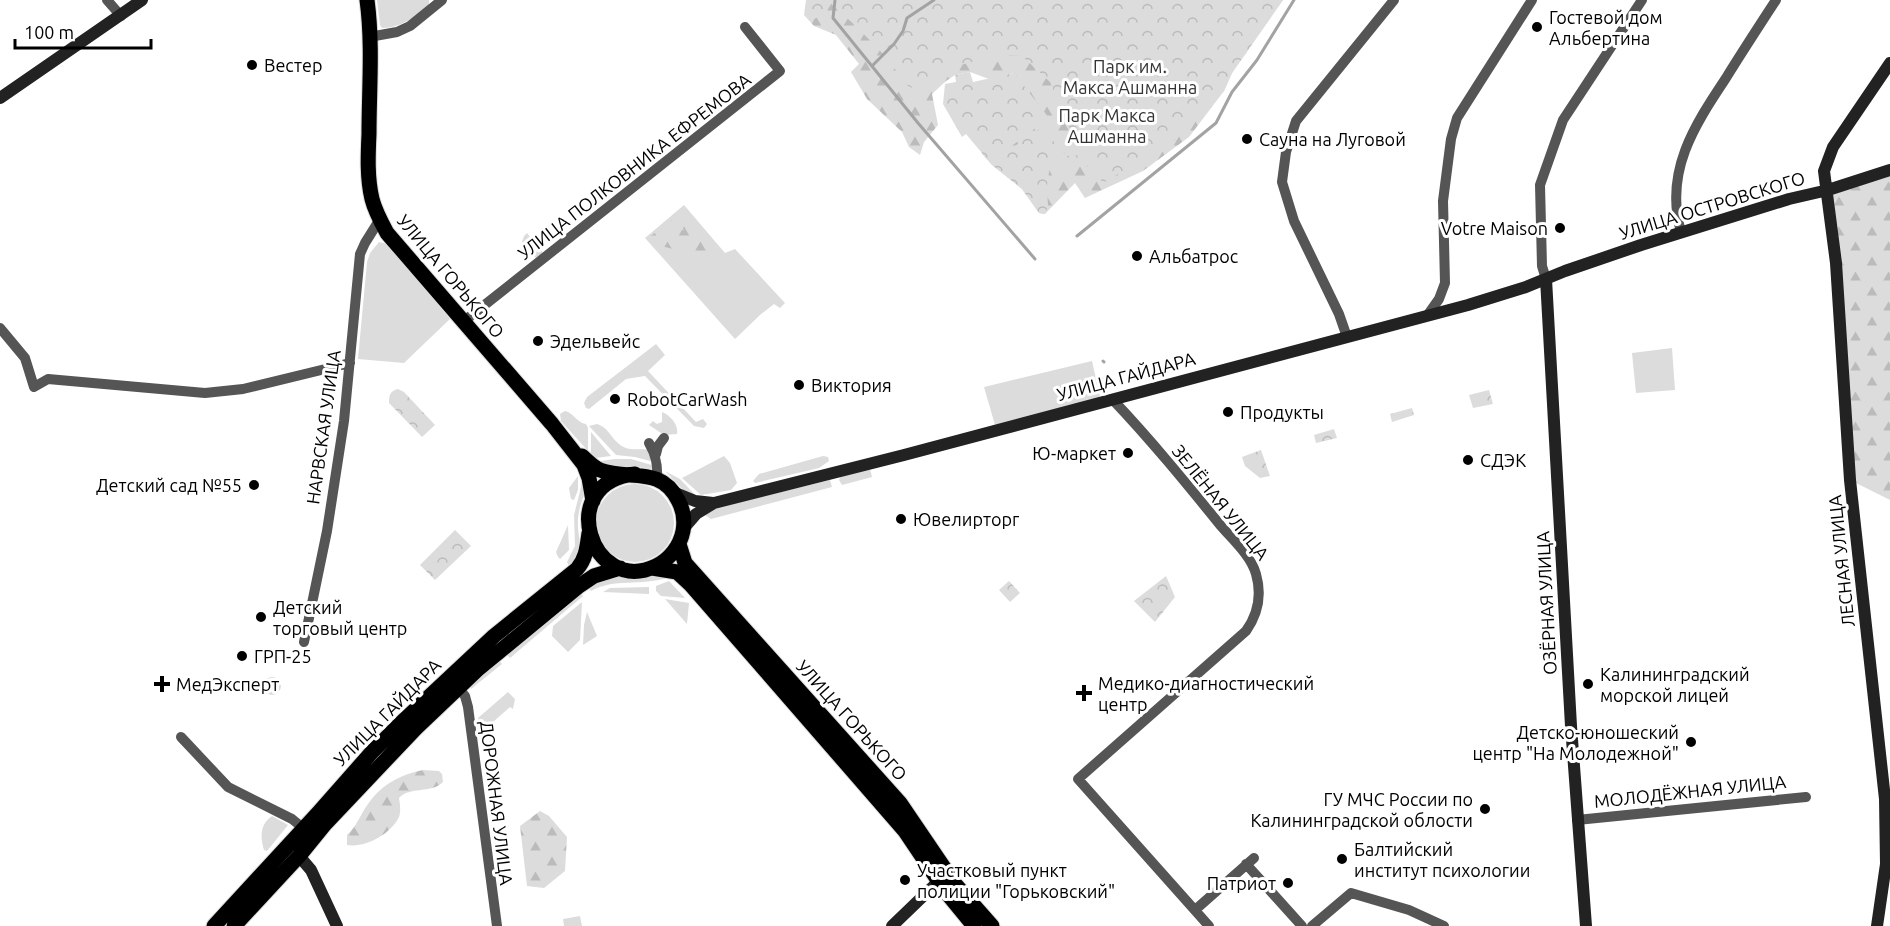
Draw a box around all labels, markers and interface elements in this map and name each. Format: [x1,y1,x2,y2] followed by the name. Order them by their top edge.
[1549,7,1663,48] place label: Гостевой дом Альбертина
[15,12,152,50] scale bar
[1530,20,1544,34] marker: Гостевой дом Альбертина
[24,22,74,42] text: 100 m
[264,55,322,75] place label: Вестер
[1063,56,1197,97] park label: Парк им. Макса Ашманна
[245,58,259,72] marker: Вестер
[514,69,755,263] street label: УЛИЦА ПОЛКОВНИКА ЕФРЕМОВА
[1058,105,1156,146] park label: Парк Макса Ашманна
[1259,129,1406,149] place label: Сауна на Луговой
[1240,132,1254,146] marker: Сауна на Луговой
[1617,167,1807,243] street label: УЛИЦА ОСТРОВСКОГО
[394,210,508,342] street label: УЛИЦА ГОРЬКОГО
[1441,218,1548,238] place label: Votre Maison
[1553,221,1567,235] marker: Votre Maison
[1149,246,1238,266] place label: Альбатрос
[1130,249,1144,263] marker: Альбатрос
[550,331,640,351] place label: Эдельвейс
[531,334,545,348] marker: Эдельвейс
[302,348,344,505] street label: НАРВСКАЯ УЛИЦА
[1055,348,1198,404] street label: УЛИЦА ГАЙДАРА
[811,375,892,395] place label: Виктория
[792,378,806,392] marker: Виктория
[627,389,748,409] place label: RobotCarWash
[608,392,622,406] marker: RobotCarWash
[1240,402,1324,422] place label: Продукты
[1221,405,1235,419] marker: Продукты
[1169,441,1274,564] street label: ЗЕЛЁНАЯ УЛИЦА
[1032,443,1116,463] place label: Ю-маркет
[1121,446,1135,460] marker: Ю-маркет
[1480,450,1526,470] place label: СДЭК
[1461,453,1475,467] marker: СДЭК
[96,475,242,495] place label: Детский сад №55
[247,478,261,492] marker: Детский сад №55
[1824,494,1858,628] street label: ЛЕСНАЯ УЛИЦА
[913,509,1019,529] place label: Ювелирторг
[894,512,908,526] marker: Ювелирторг
[1532,530,1560,675] street label: ОЗЁРНАЯ УЛИЦА
[273,597,407,638] place label: Детский торговый центр
[254,610,268,624] marker: Детский торговый центр
[254,646,312,666] place label: ГРП-25
[235,649,249,663] marker: ГРП-25
[330,654,445,769] street label: УЛИЦА ГАЙДАРА
[793,656,911,784] street label: УЛИЦА ГОРЬКОГО
[1600,664,1750,705] place label: Калининградский морской лицей
[1098,673,1314,714] place label: Медико-диагностический центр
[176,674,279,694] place label: МедЭксперт
[153,675,171,693] marker: МедЭксперт
[1581,677,1595,691] marker: Калининградский морской лицей
[1075,684,1093,702] marker: Медико-диагностический центр
[477,720,517,887] street label: ДОРОЖНАЯ УЛИЦА
[1472,722,1679,763] place label: Детско-юношеский центр "На Молодежной"
[1684,735,1698,749] marker: Детско-юношеский центр "На Молодежной"
[1593,771,1787,811] street label: МОЛОДЁЖНАЯ УЛИЦА
[1250,789,1473,830] place label: ГУ МЧС России по Калининградской облости
[1478,802,1492,816] marker: ГУ МЧС России по Калининградской облости
[1354,839,1530,880] place label: Балтийский институт психологии
[1335,852,1349,866] marker: Балтийский институт психологии
[917,860,1115,901] place label: Участковый пункт полиции "Горьковский"
[898,873,912,887] marker: Участковый пункт полиции "Горьковский"
[1207,873,1276,893] place label: Патриот
[1281,876,1295,890] marker: Патриот

